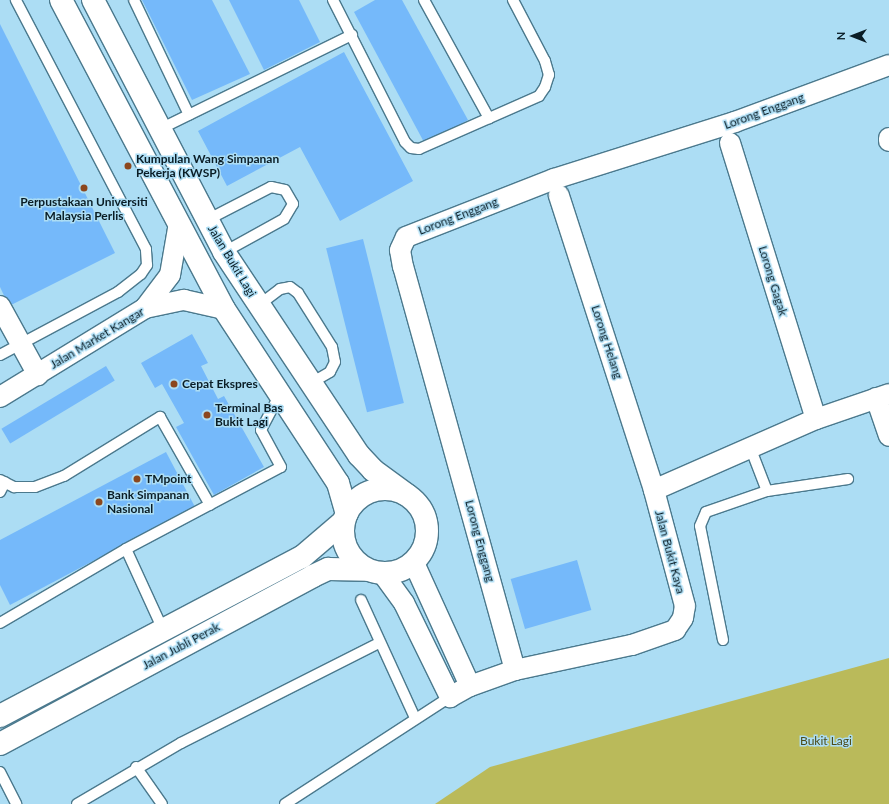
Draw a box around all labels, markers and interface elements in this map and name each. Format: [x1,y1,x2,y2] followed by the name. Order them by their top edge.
[833,16,873,56] north arrow
[834,32,847,40] text: N
[722,90,806,132] street label: Lorong Enggang
[136,152,279,180] place label: Kumpulan Wang Simpanan Pekerja (KWSP)
[123,161,133,171] marker: Kumpulan Wang Simpanan Pekerja (KWSP)
[79,183,89,193] marker: Perpustakaan Universiti Malaysia Perlis
[416,194,500,238] street label: Lorong Enggang
[20,195,148,223] place label: Perpustakaan Universiti Malaysia Perlis
[205,222,259,300] street label: Jalan Bukit Lagi
[756,244,790,318] street label: Lorong Gagak
[588,303,626,381] street label: Lorong Helang
[47,304,147,372] street label: Jalan Market Kangar
[182,377,258,391] place label: Cepat Ekspres
[169,379,179,389] marker: Cepat Ekspres
[215,401,283,429] place label: Terminal Bas Bukit Lagi
[202,410,212,420] marker: Terminal Bas Bukit Lagi
[145,472,191,486] place label: TMpoint
[132,474,142,484] marker: TMpoint
[107,488,189,516] place label: Bank Simpanan Nasional
[94,497,104,507] marker: Bank Simpanan Nasional
[462,498,498,584] street label: Lorong Enggang
[652,509,688,595] street label: Jalan Bukit Kaya
[140,619,222,673] street label: Jalan Jubli Perak
[800,734,852,748] park label: Bukit Lagi

